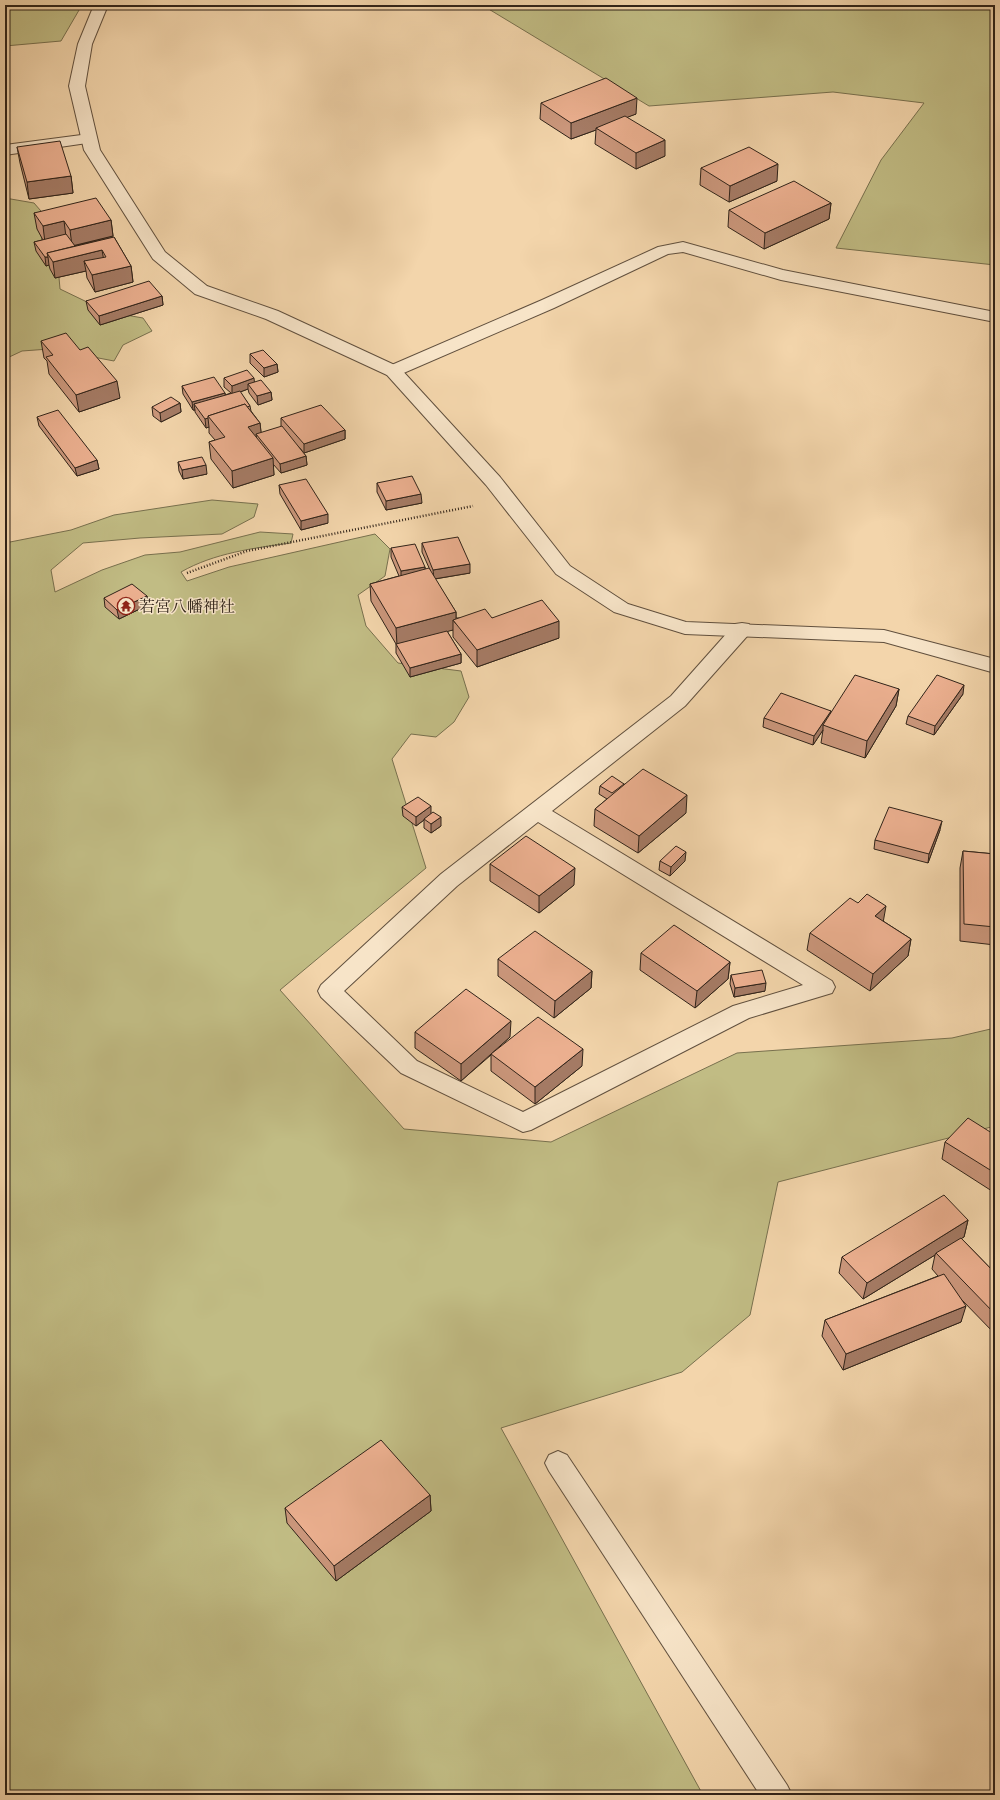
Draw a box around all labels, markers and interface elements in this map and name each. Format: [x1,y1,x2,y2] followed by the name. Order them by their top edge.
[116,596,136,616] temple icon: 若宮八幡神社
[139,597,235,619] place label: 若宮八幡神社

